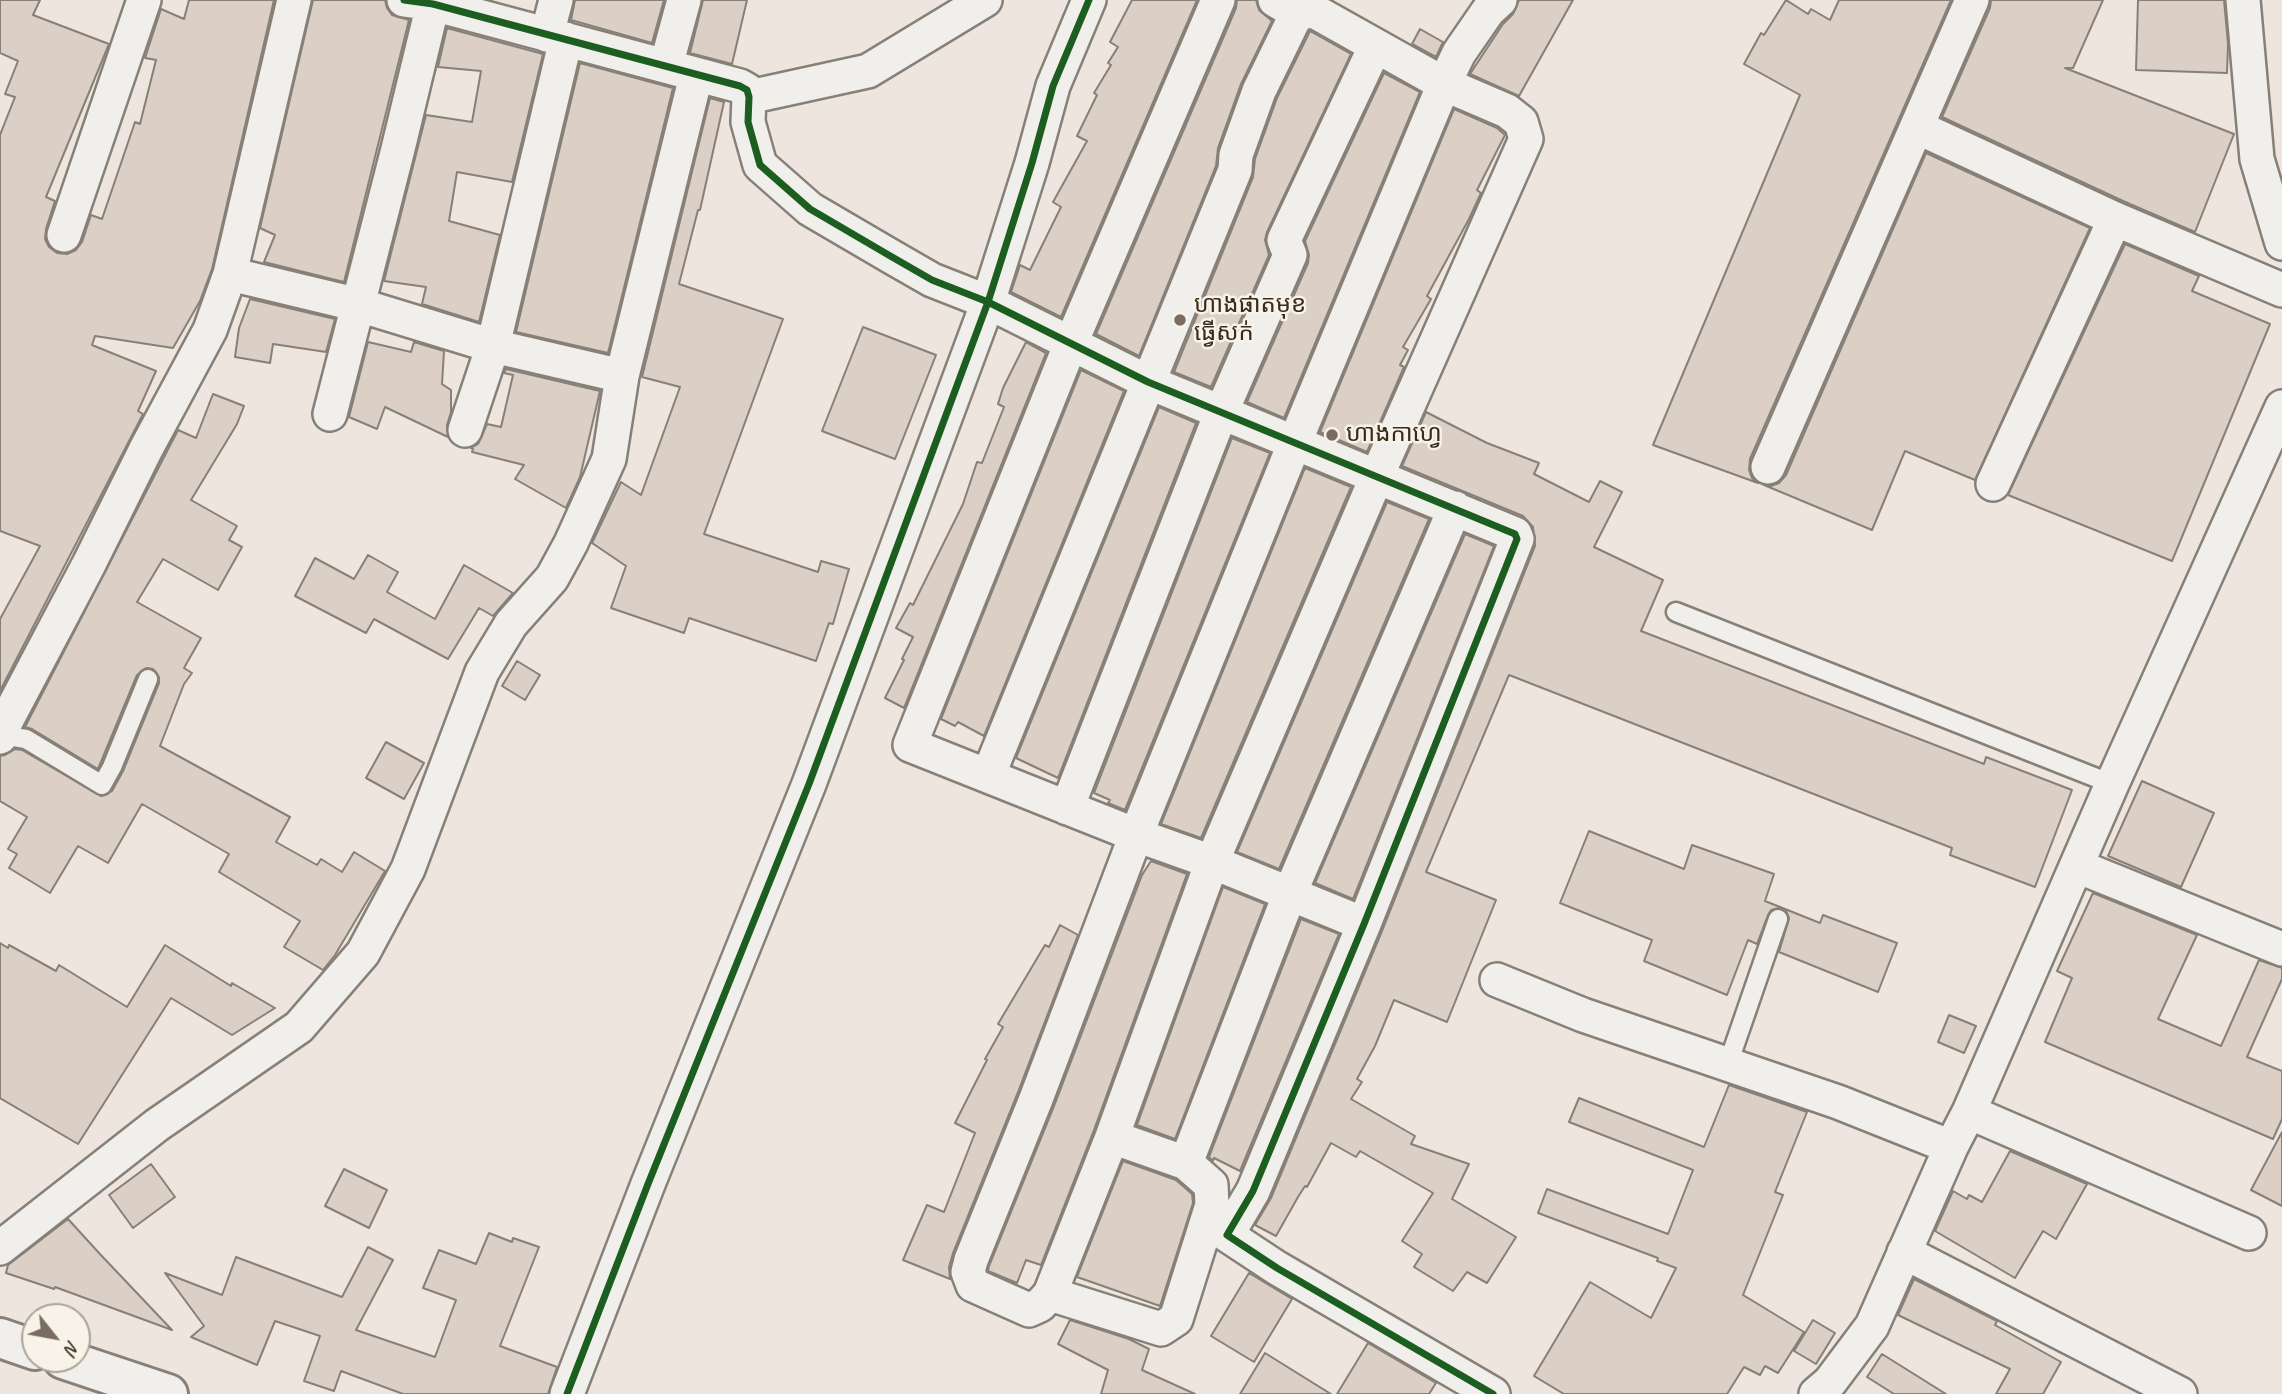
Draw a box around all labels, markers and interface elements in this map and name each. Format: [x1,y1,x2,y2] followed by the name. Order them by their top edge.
[1194,292,1306,348] place label: ហាងផាតមុខ ធ្វើសក់
[1172,312,1188,328] marker: ហាងផាតមុខ ធ្វើសក់
[1346,421,1442,449] place label: ហាងកាហ្វេ
[1324,427,1340,443] marker: ហាងកាហ្វេ
[21,1303,91,1373] north arrow
[59,1337,86,1359] text: N

